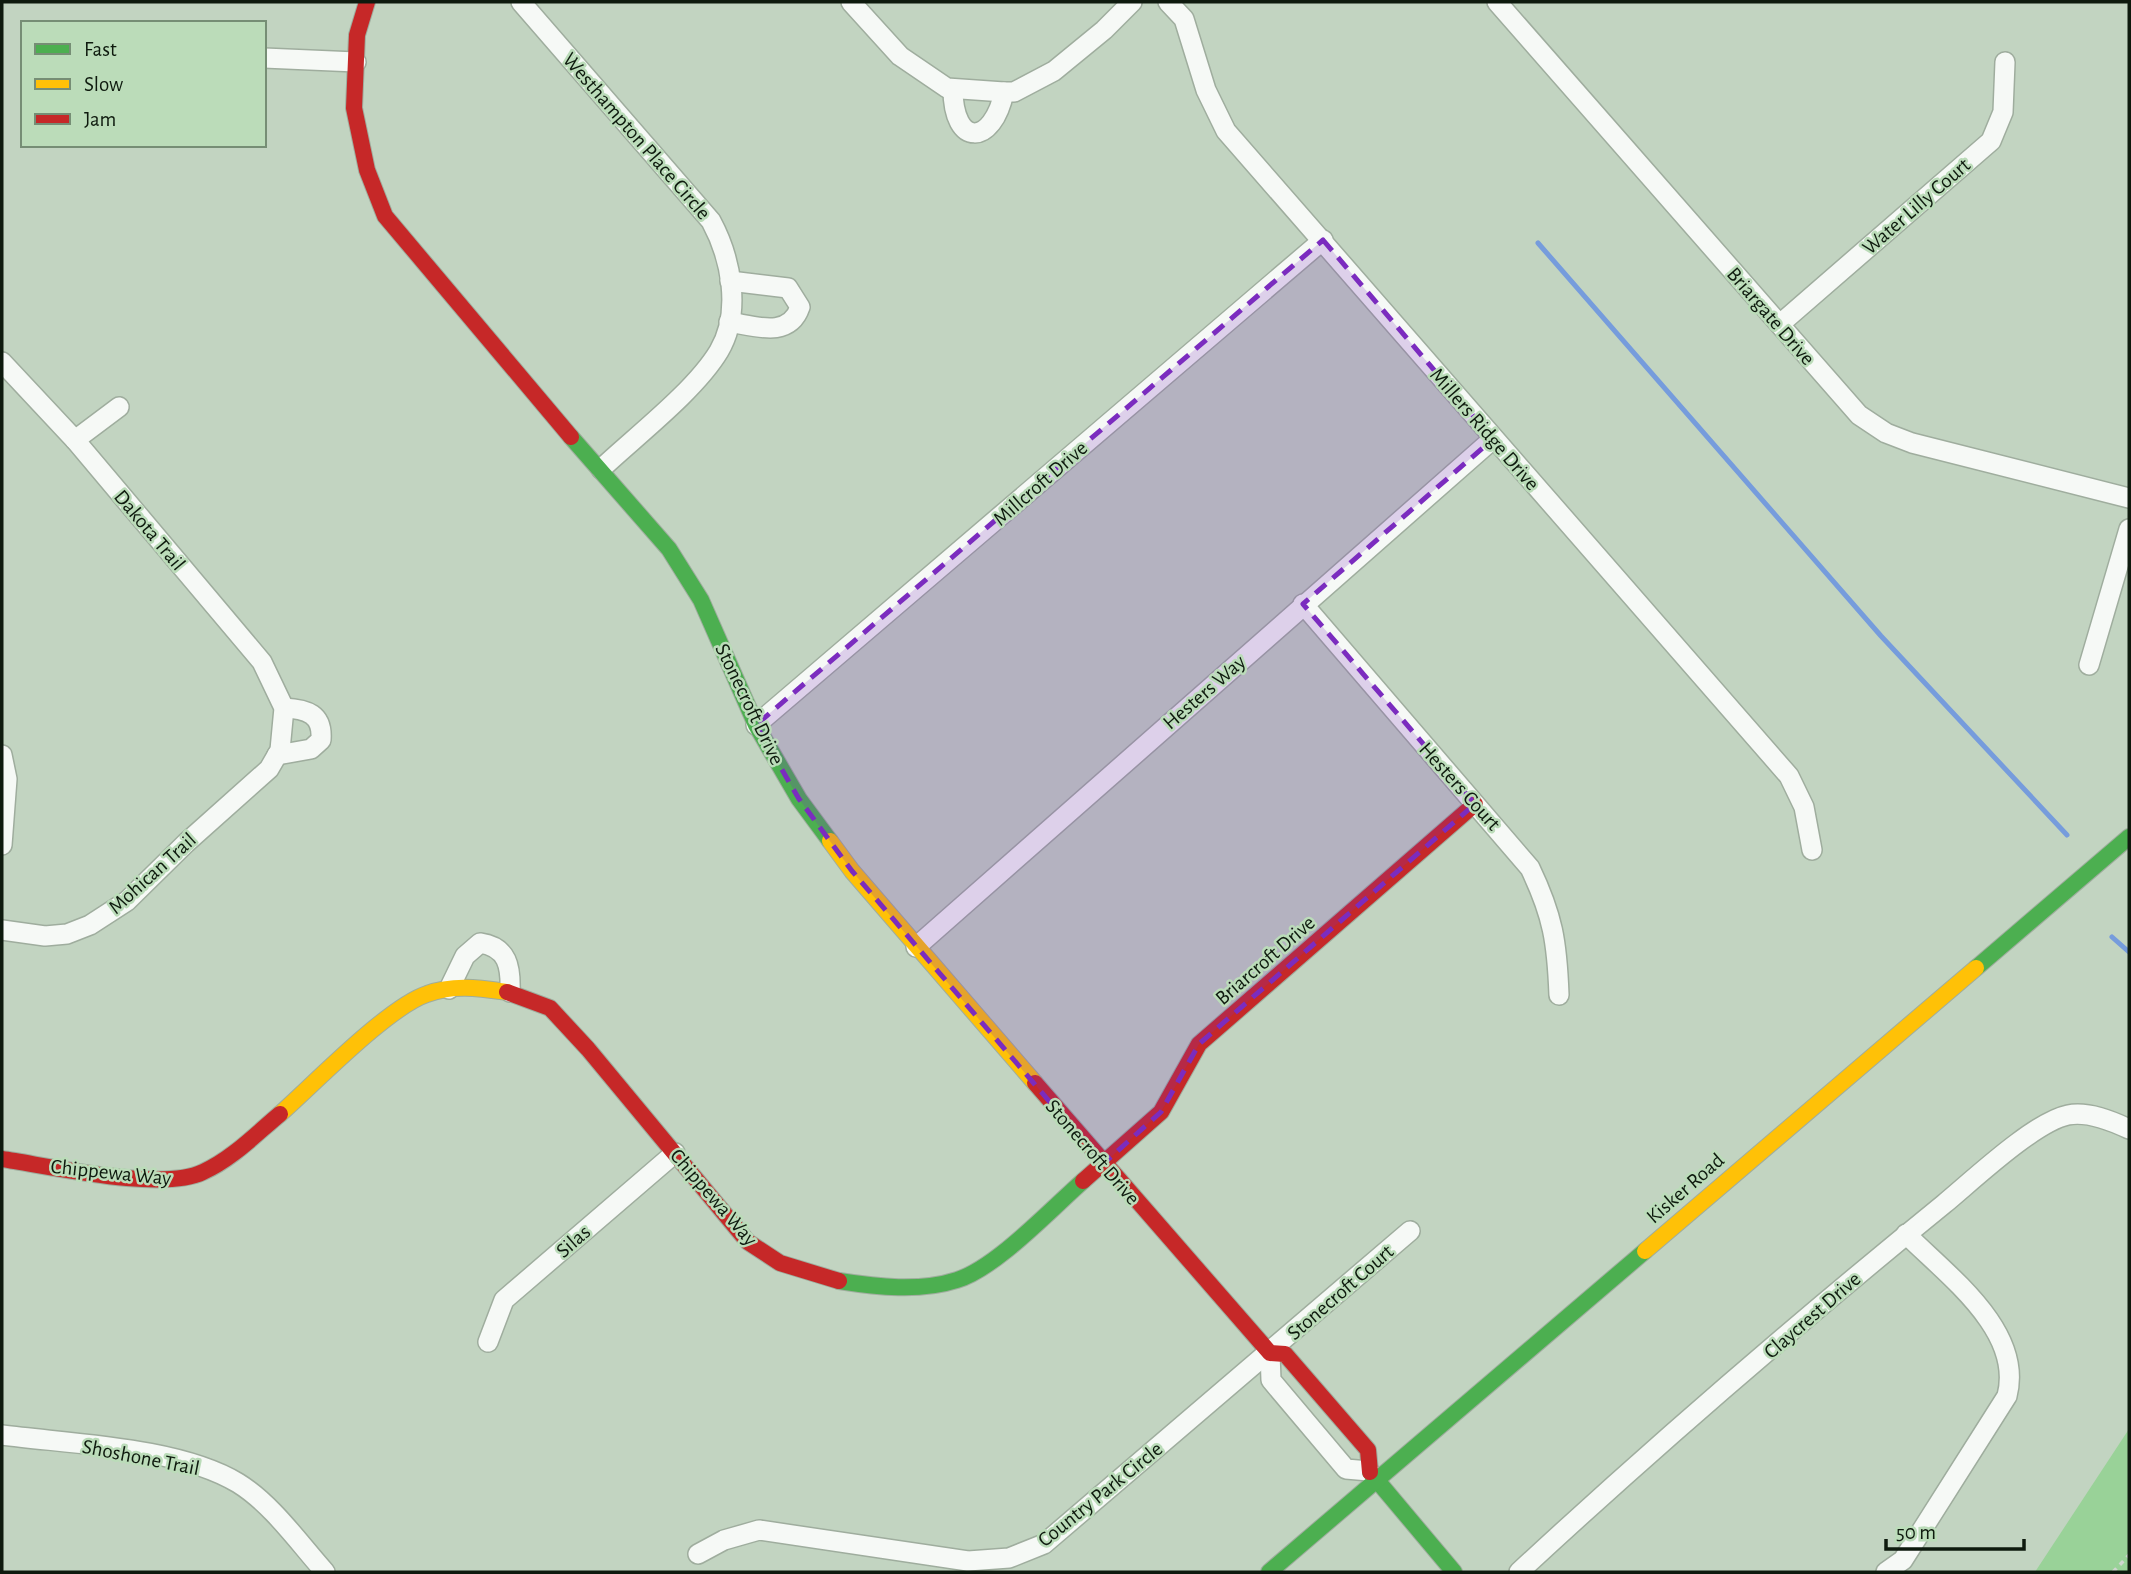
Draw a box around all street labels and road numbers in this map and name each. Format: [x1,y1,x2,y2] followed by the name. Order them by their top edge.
[559,49,715,224] street label: Westhampton Place Circle
[1858,154,1974,259] street label: Water Lilly Court
[1723,263,1819,369] street label: Briargate Drive
[1426,364,1543,494] street label: Millers Ridge Drive
[989,437,1091,530] street label: Millcroft Drive
[110,486,189,575] street label: Dakota Trail
[711,640,788,768] street label: Stonecroft Drive
[1159,651,1250,734] street label: Hesters Way
[1415,738,1505,835] street label: Hesters Court
[105,829,200,918] street label: Mohican Trail
[1212,912,1319,1009] street label: Briarcroft Drive
[1041,1096,1144,1209] street label: Stonecroft Drive
[666,1145,761,1250] street label: Chippewa Way
[1642,1149,1728,1228] street label: Kisker Road
[50,1156,172,1189] street label: Chippewa Way
[552,1221,594,1262] street label: Silas
[1283,1241,1398,1344] street label: Stonecroft Court
[1760,1268,1865,1363] street label: Claycrest Drive
[80,1436,201,1479] street label: Shoshone Trail
[1034,1438,1167,1551] street label: Country Park Circle

